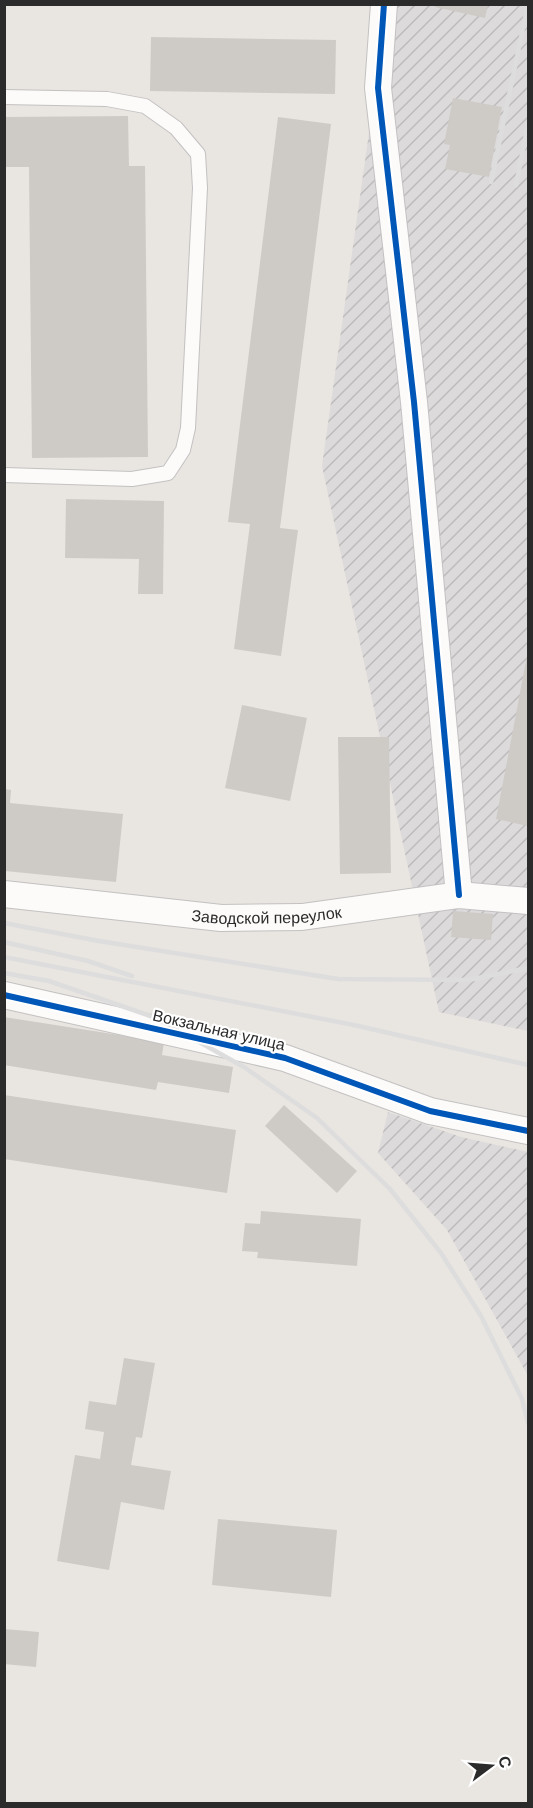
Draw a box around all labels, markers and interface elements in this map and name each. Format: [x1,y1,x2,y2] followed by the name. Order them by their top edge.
[191,901,344,929] street label: Заводской переулок
[151,1005,287,1055] street label: Вокзальная улица
[461,1736,521,1796] north arrow
[493,1754,517,1771] text: С

